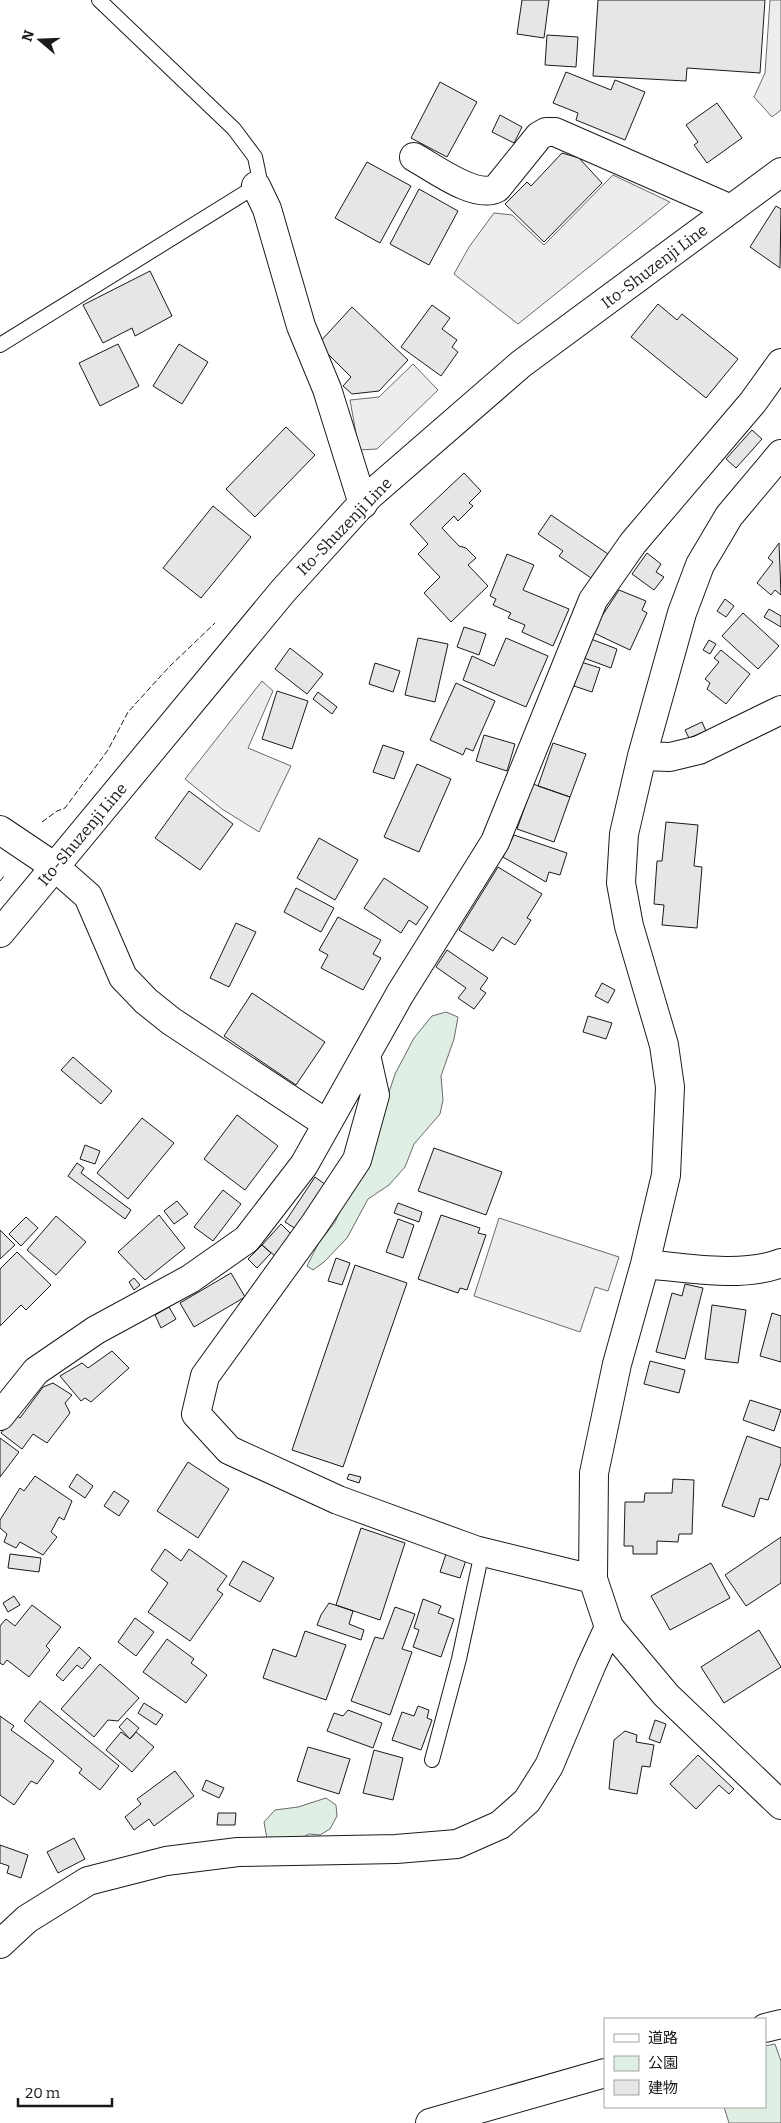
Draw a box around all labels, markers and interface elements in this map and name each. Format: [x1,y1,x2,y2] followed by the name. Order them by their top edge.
[15,15,65,65] north arrow
[18,28,38,44] text: N
[597,220,711,313] street label: Ito-Shuzenji Line
[293,474,396,579] street label: Ito-Shuzenji Line
[34,779,131,890] street label: Ito-Shuzenji Line
[604,2018,766,2108] legend
[648,2029,678,2047] text: 道路
[648,2054,678,2072] text: 公園
[18,2076,111,2108] scale bar
[648,2079,678,2097] text: 建物
[25,2084,61,2102] text: 20 m

